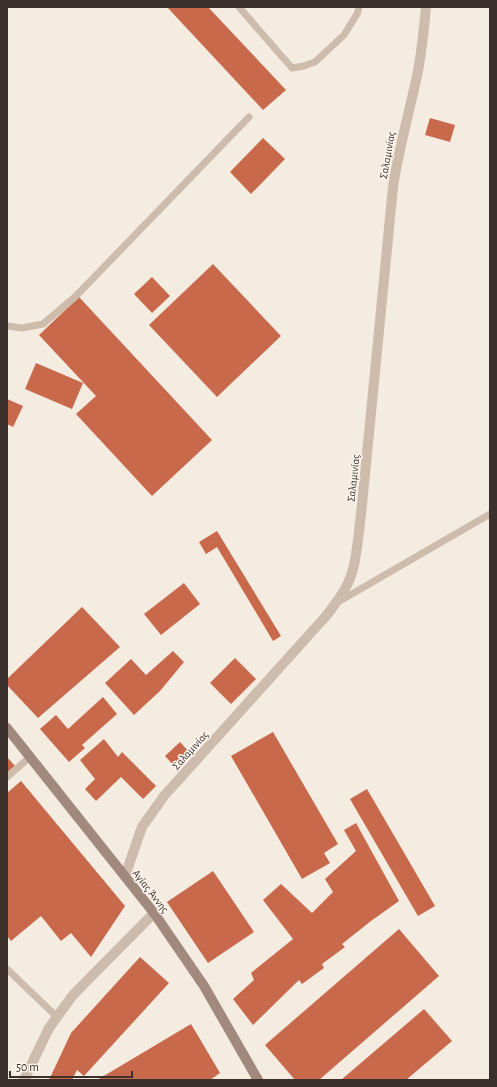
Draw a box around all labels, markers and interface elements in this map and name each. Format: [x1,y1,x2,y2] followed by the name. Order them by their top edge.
[378,131,397,180] street label: Σαλαμινίας
[346,454,361,502] street label: Σαλαμινίας
[170,729,210,772] street label: Σαλαμινίας
[130,868,171,915] street label: Αγίας Άννης
[10,1053,132,1079] scale bar
[16,1061,39,1073] text: 50 m

